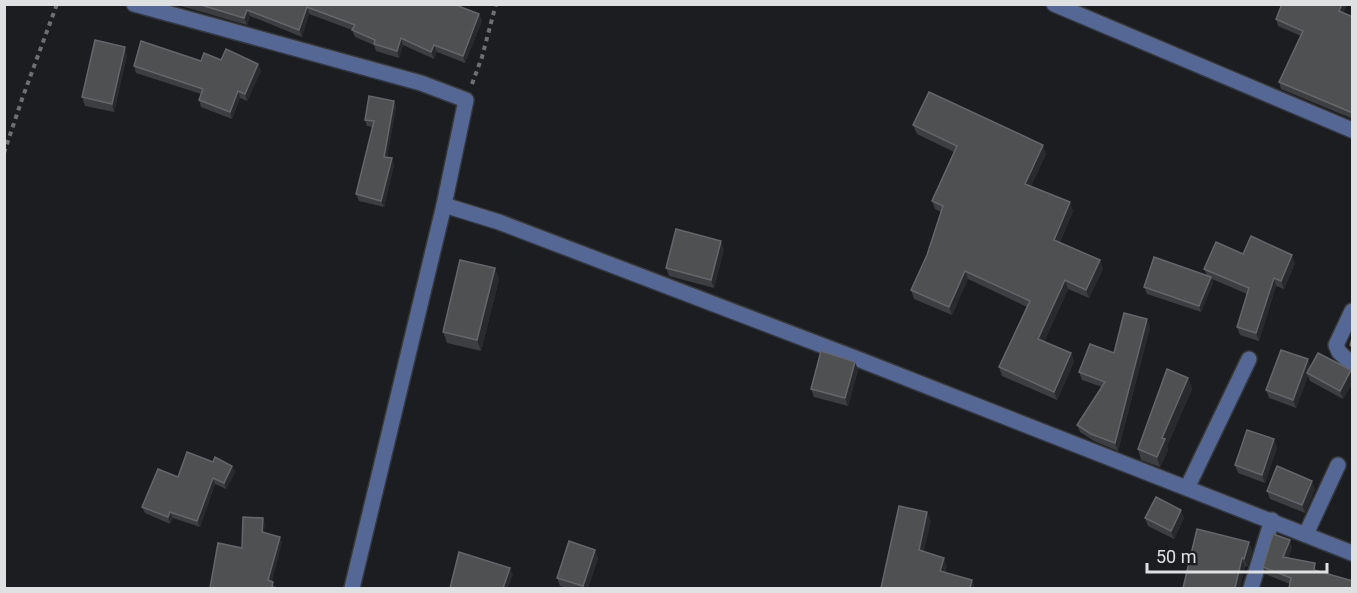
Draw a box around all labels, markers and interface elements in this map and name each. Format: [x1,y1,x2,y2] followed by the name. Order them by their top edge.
[1147,536,1327,574] scale bar
[1156,546,1196,567] text: 50 m

